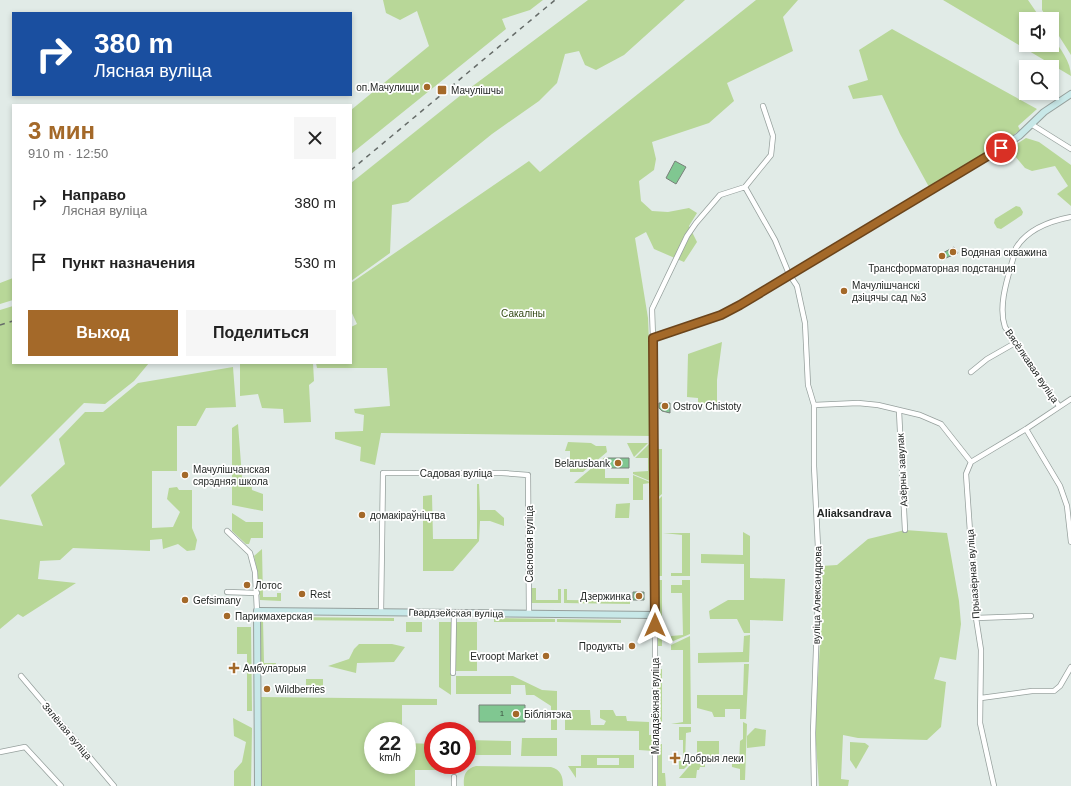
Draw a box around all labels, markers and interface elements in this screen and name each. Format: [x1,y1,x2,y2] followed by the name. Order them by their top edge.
[1019,12,1059,100] map controls
[1019,12,1059,52] button: sound
[28,28,80,80] icon: right
[94,28,173,59] text: 380 m
[1019,60,1059,100] button: search
[94,61,212,81] text: Лясная вуліца
[356,82,419,93] place label: оп.Мачулищи
[422,82,432,92] marker: оп.Мачулищи
[436,84,448,96] marker: Мачулішчы
[451,85,503,96] place label: Мачулішчы
[28,117,95,144] text: 3 мин
[294,117,336,159] button: close
[984,131,1018,165] pin
[990,137,1012,159] icon: arrive
[28,146,108,161] text: 910 m · 12:50
[62,186,126,203] text: Направо
[28,191,50,213] icon: right
[294,194,336,211] text: 380 m
[62,203,147,218] text: Лясная вуліца
[948,247,958,257] marker: Водяная скважина
[961,247,1047,258] place label: Водяная скважина
[28,251,50,273] icon: arrive
[937,251,947,261] marker: Трансформаторная подстанция
[62,254,195,271] text: Пункт назначения
[294,254,336,271] text: 530 m
[868,263,1016,274] place label: Трансформаторная подстанция
[852,280,927,303] place label: Мачулішчанскі дзіцячы сад №3
[839,286,849,296] marker: Мачулішчанскі дзіцячы сад №3
[501,308,545,319] park label: Сакаліны
[28,310,178,356] button: Выход
[186,310,336,356] button: Поделиться
[1003,327,1061,405] street label: Вясёлкавая вуліца
[660,401,670,411] marker: Ostrov Chistoty
[673,401,741,412] place label: Ostrov Chistoty
[895,432,909,507] street label: Азёрны завулак
[554,458,611,469] place label: Belarusbank
[613,458,623,468] marker: Belarusbank
[193,464,270,487] place label: Мачулішчанская сярэдняя школа
[420,468,493,479] street label: Садовая вуліца
[180,470,190,480] marker: Мачулішчанская сярэдняя школа
[524,505,535,583] street label: Сасновая вуліца
[817,507,892,519] district label: Aliaksandrava
[357,510,367,520] marker: домакіраўніцтва
[370,510,446,521] place label: домакіраўніцтва
[964,528,982,619] street label: Прыазёрная вуліца
[811,545,823,644] street label: вуліца Александрова
[242,580,252,590] marker: Лотос
[255,580,282,591] place label: Лотос
[297,589,307,599] marker: Rest
[310,589,331,600] place label: Rest
[580,591,631,602] place label: Дзержинка
[634,591,644,601] marker: Дзержинка
[180,595,190,605] marker: Gefsimany
[193,595,241,606] place label: Gefsimany
[634,604,676,646] position arrow
[408,607,504,619] street label: Гвардзейская вуліца
[222,611,232,621] marker: Парикмахерская
[235,611,312,622] place label: Парикмахерская
[579,641,624,652] place label: Продукты
[627,641,637,651] marker: Продукты
[470,651,538,662] place label: Evroopt Market
[541,651,551,661] marker: Evroopt Market
[650,657,661,754] street label: Маладзёжная вуліца
[228,662,240,674] marker: Амбулаторыя
[243,663,306,674] place label: Амбулаторыя
[262,684,272,694] marker: Wildberries
[275,684,325,695] place label: Wildberries
[40,700,94,762] street label: Зялёная вуліца
[500,709,505,718] house number: 1
[511,709,521,719] marker: Бібліятэка
[524,709,572,720] place label: Бібліятэка
[424,722,476,774] speed limit sign: 30
[379,732,401,754] text: 22
[379,752,401,763] text: km/h
[670,753,680,763] marker: Добрыя леки
[683,753,743,764] place label: Добрыя леки

